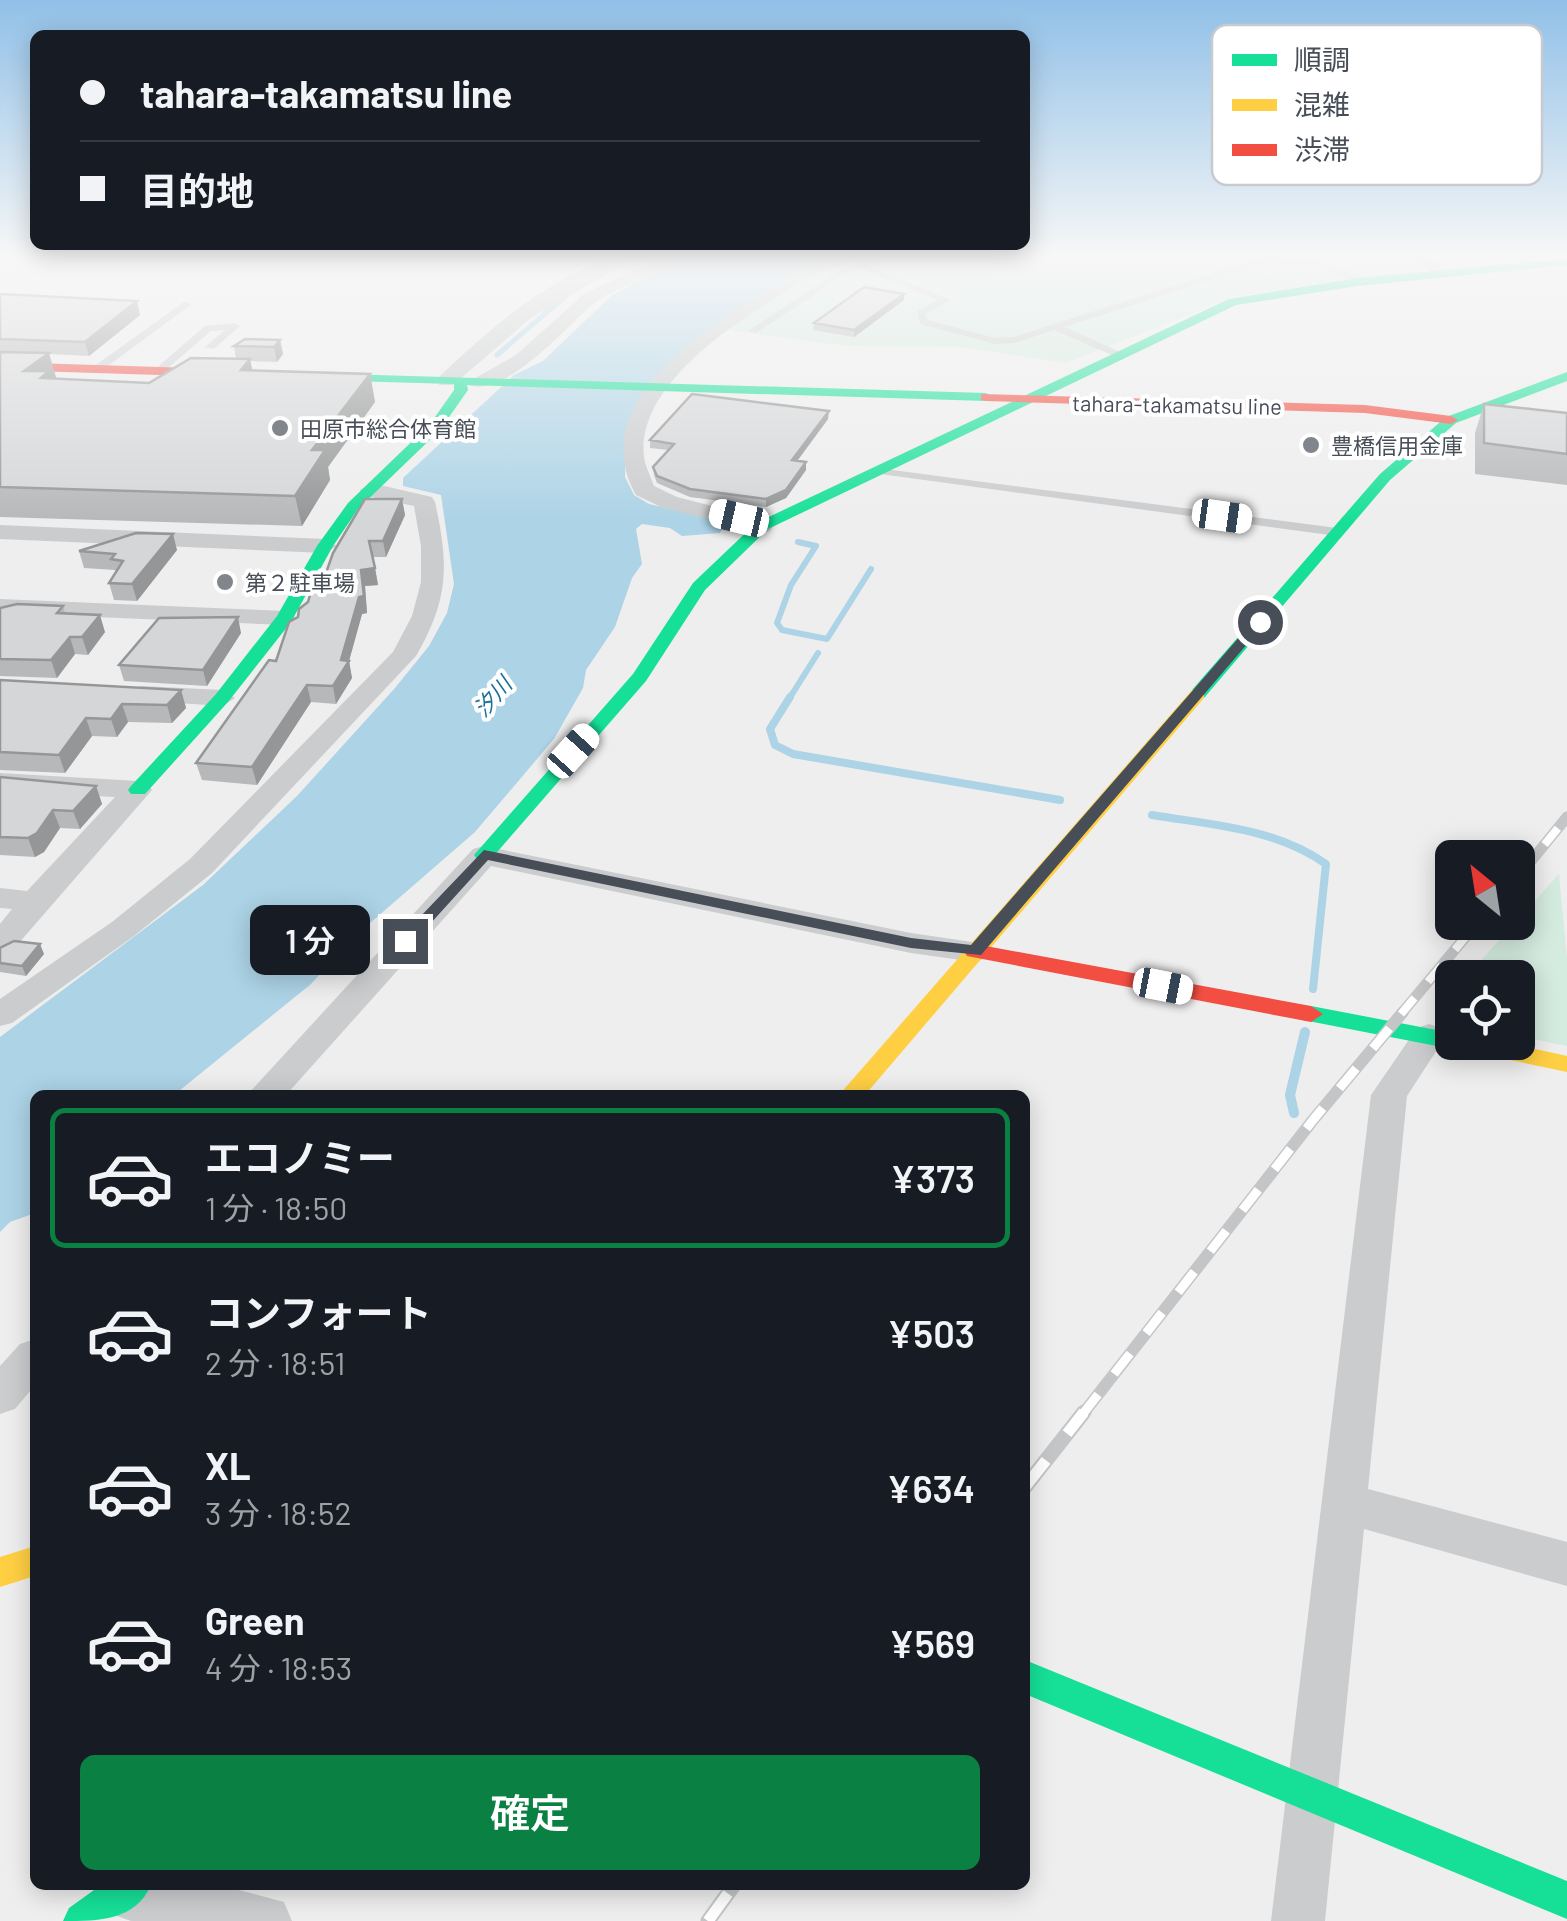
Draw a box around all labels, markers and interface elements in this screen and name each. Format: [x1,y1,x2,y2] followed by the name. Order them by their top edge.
[1212,25,1542,185] legend
[1294,42,1350,76] text: 順調
[140,70,512,116] text: tahara-takamatsu line
[1294,87,1350,121] text: 混雑
[1294,132,1350,166] text: 渋滞
[140,167,254,213] text: 目的地
[1072,389,1282,419] street label: tahara-takamatsu line
[300,415,476,441] place label: 田原市総合体育館
[269,417,291,439] marker: 田原市総合体育館
[1331,432,1463,458] place label: 豊橋信用金庫
[1300,434,1322,456] marker: 豊橋信用金庫
[706,497,772,539] car
[1190,497,1254,535] car
[245,569,355,595] place label: 第２駐車場
[214,571,236,593] marker: 第２駐車場
[1238,600,1283,645] route start
[468,669,518,721] water label: 汐川
[542,719,604,783] car
[1435,840,1535,940] north arrow
[1435,840,1535,1060] map controls
[250,906,370,976] callout: 1 分
[383,919,428,964] route end
[285,921,335,959] text: 1 分
[1435,960,1535,1060] button: locate
[1131,966,1195,1006] car
[85,1133,175,1223] icon: car
[205,1134,395,1180] text: エコノミー
[890,1155,975,1201] text: ¥373
[205,1188,347,1226] text: 1 分 · 18:50
[85,1288,175,1378] icon: car
[205,1289,432,1335] text: コンフォート
[887,1310,975,1356] text: ¥503
[205,1343,346,1381] text: 2 分 · 18:51
[205,1442,251,1488] text: XL
[85,1443,175,1533] icon: car
[886,1465,975,1511] text: ¥634
[205,1493,352,1531] text: 3 分 · 18:52
[205,1597,305,1643] text: Green
[85,1598,175,1688] icon: car
[889,1620,975,1666] text: ¥569
[205,1648,352,1686] text: 4 分 · 18:53
[80,1755,980,1870] button: 確定

